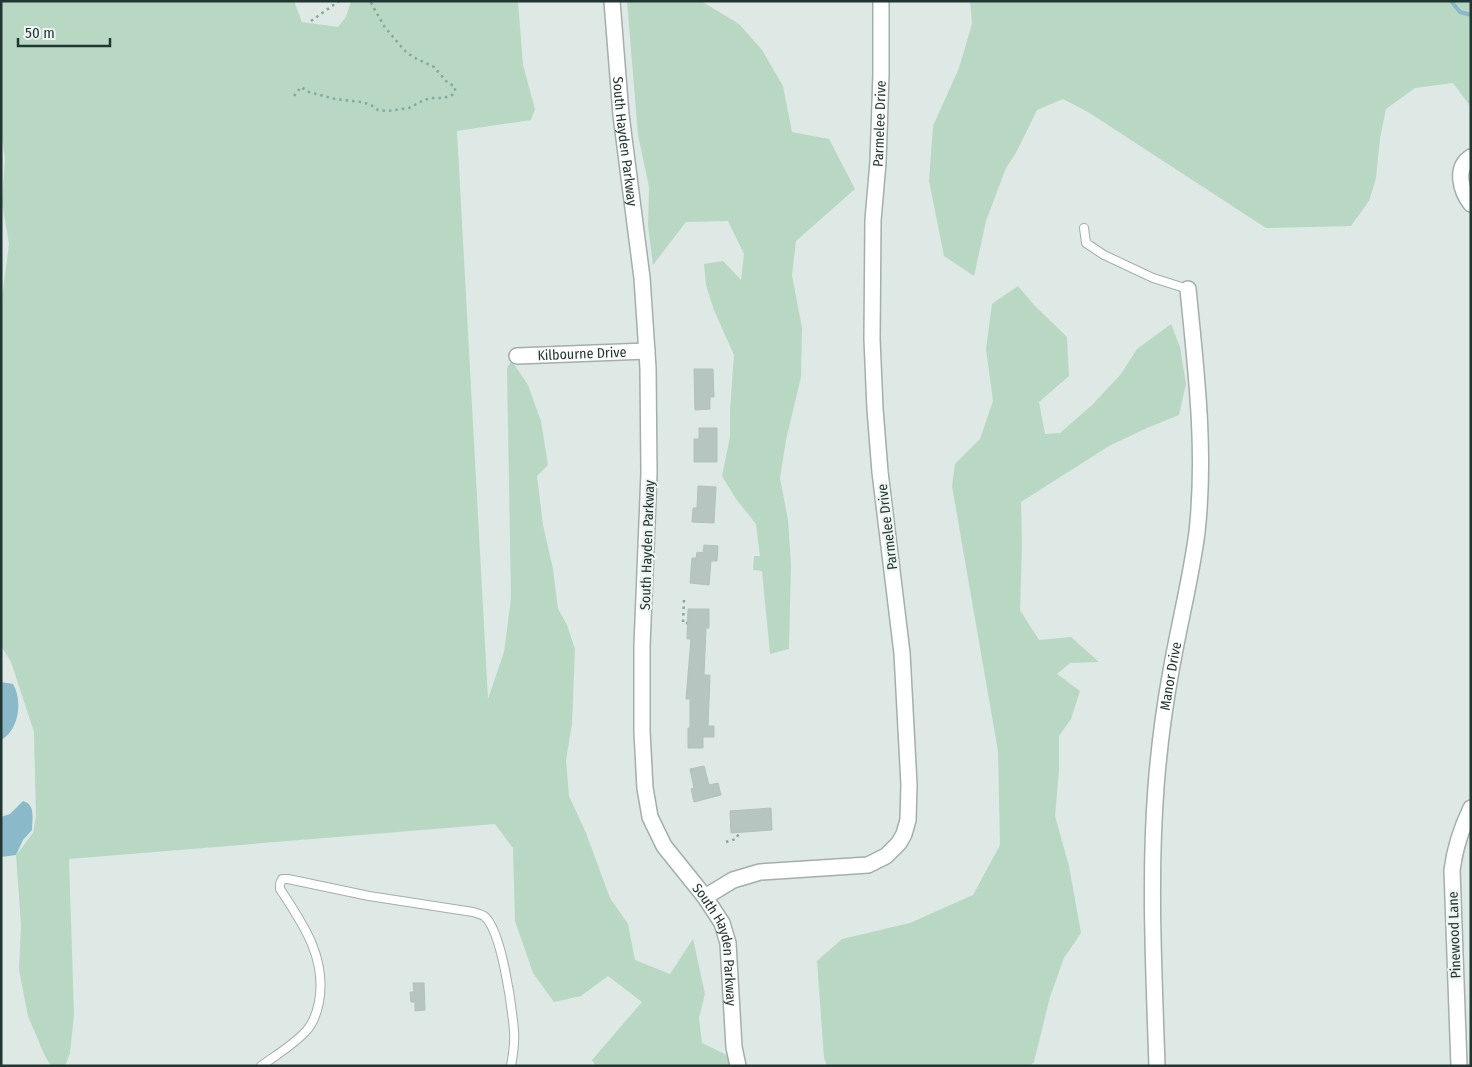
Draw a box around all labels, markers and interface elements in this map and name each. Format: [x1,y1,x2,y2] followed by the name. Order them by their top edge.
[18,15,110,47] scale bar
[25,24,55,42] text: 50 m
[609,76,641,208] street label: South Hayden Parkway
[870,80,890,168] street label: Parmelee Drive
[537,344,627,364] street label: Kilbourne Drive
[637,479,658,610] street label: South Hayden Parkway
[874,483,901,571] street label: Parmelee Drive
[1157,640,1185,712] street label: Manor Drive
[688,880,740,1007] street label: South Hayden Parkway
[1444,891,1465,979] street label: Pinewood Lane

